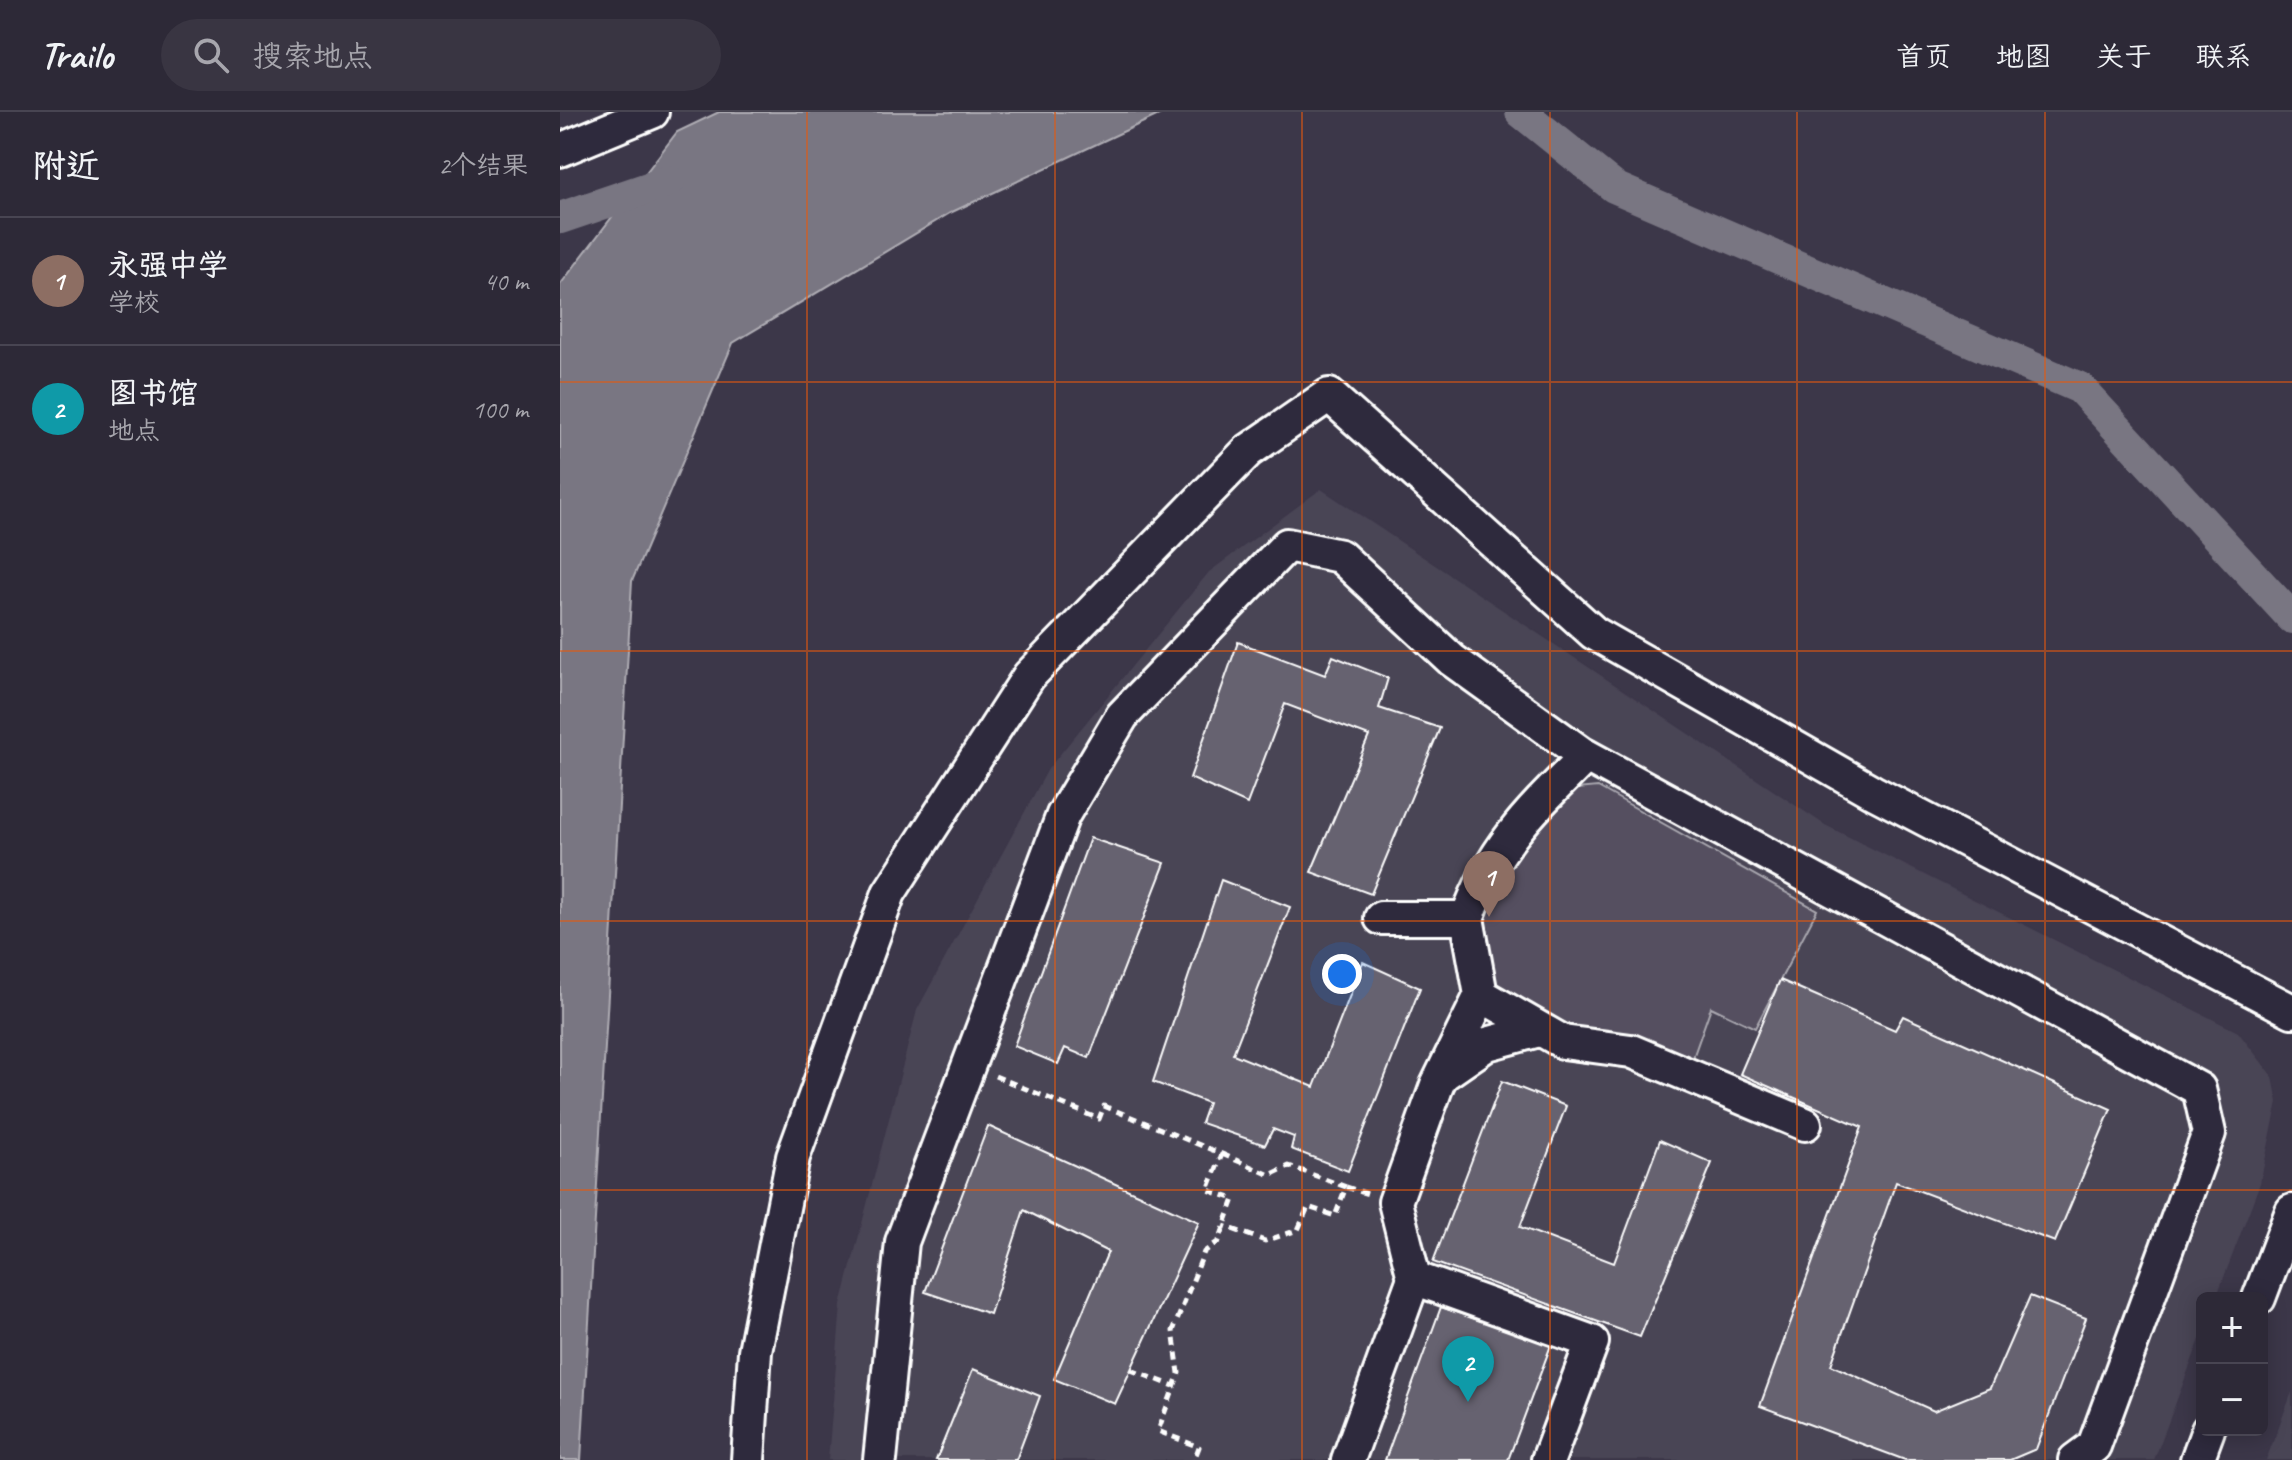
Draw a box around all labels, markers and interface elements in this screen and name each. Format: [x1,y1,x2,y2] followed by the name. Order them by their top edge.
[161,19,721,91] search box
[40,32,113,79] text: Trailo
[189,33,233,77] icon: search
[253,37,373,75] text: 搜索地点
[1896,39,1952,74] text: 首页
[1996,39,2052,74] text: 地图
[2096,39,2152,74] text: 关于
[2196,39,2252,74] text: 联系
[32,144,100,187] text: 附近
[438,149,528,182] text: 2个结果
[108,246,228,284] text: 永强中学
[52,265,64,298] text: 1
[484,265,528,298] text: 40 m
[108,286,160,319] text: 学校
[108,374,198,412] text: 图书馆
[52,393,64,426] text: 2
[472,393,528,426] text: 100 m
[108,414,160,447] text: 地点
[1463,851,1515,917] pin: 1
[1322,954,1362,994] your location
[2196,1292,2268,1436] map controls
[2196,1292,2268,1364] button: +
[1442,1336,1494,1402] pin: 2
[2196,1364,2268,1436] button: −

